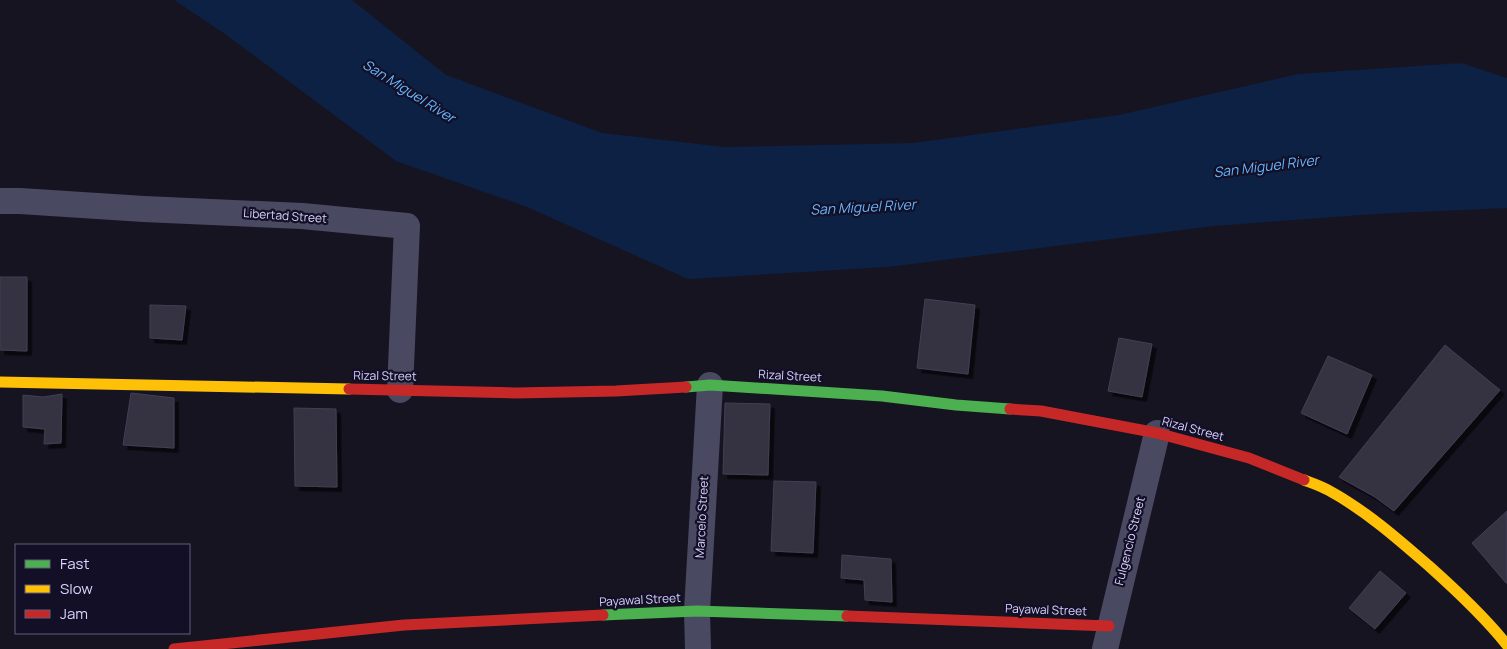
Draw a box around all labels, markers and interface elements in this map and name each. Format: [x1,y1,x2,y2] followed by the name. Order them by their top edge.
[359,55,461,128] water label: San Miguel River
[1212,149,1321,181] water label: San Miguel River
[810,194,918,219] water label: San Miguel River
[243,204,328,227] street label: Libertad Street
[758,365,822,386] street label: Rizal Street
[353,366,417,385] street label: Rizal Street
[1160,412,1226,445] street label: Rizal Street
[691,475,712,558] street label: Marcelo Street
[1110,494,1149,587] street label: Fulgencio Street
[15,544,190,634] legend
[60,553,89,574] text: Fast
[60,578,93,599] text: Slow
[599,589,681,610] street label: Payawal Street
[1005,600,1087,619] street label: Payawal Street
[60,603,88,624] text: Jam

